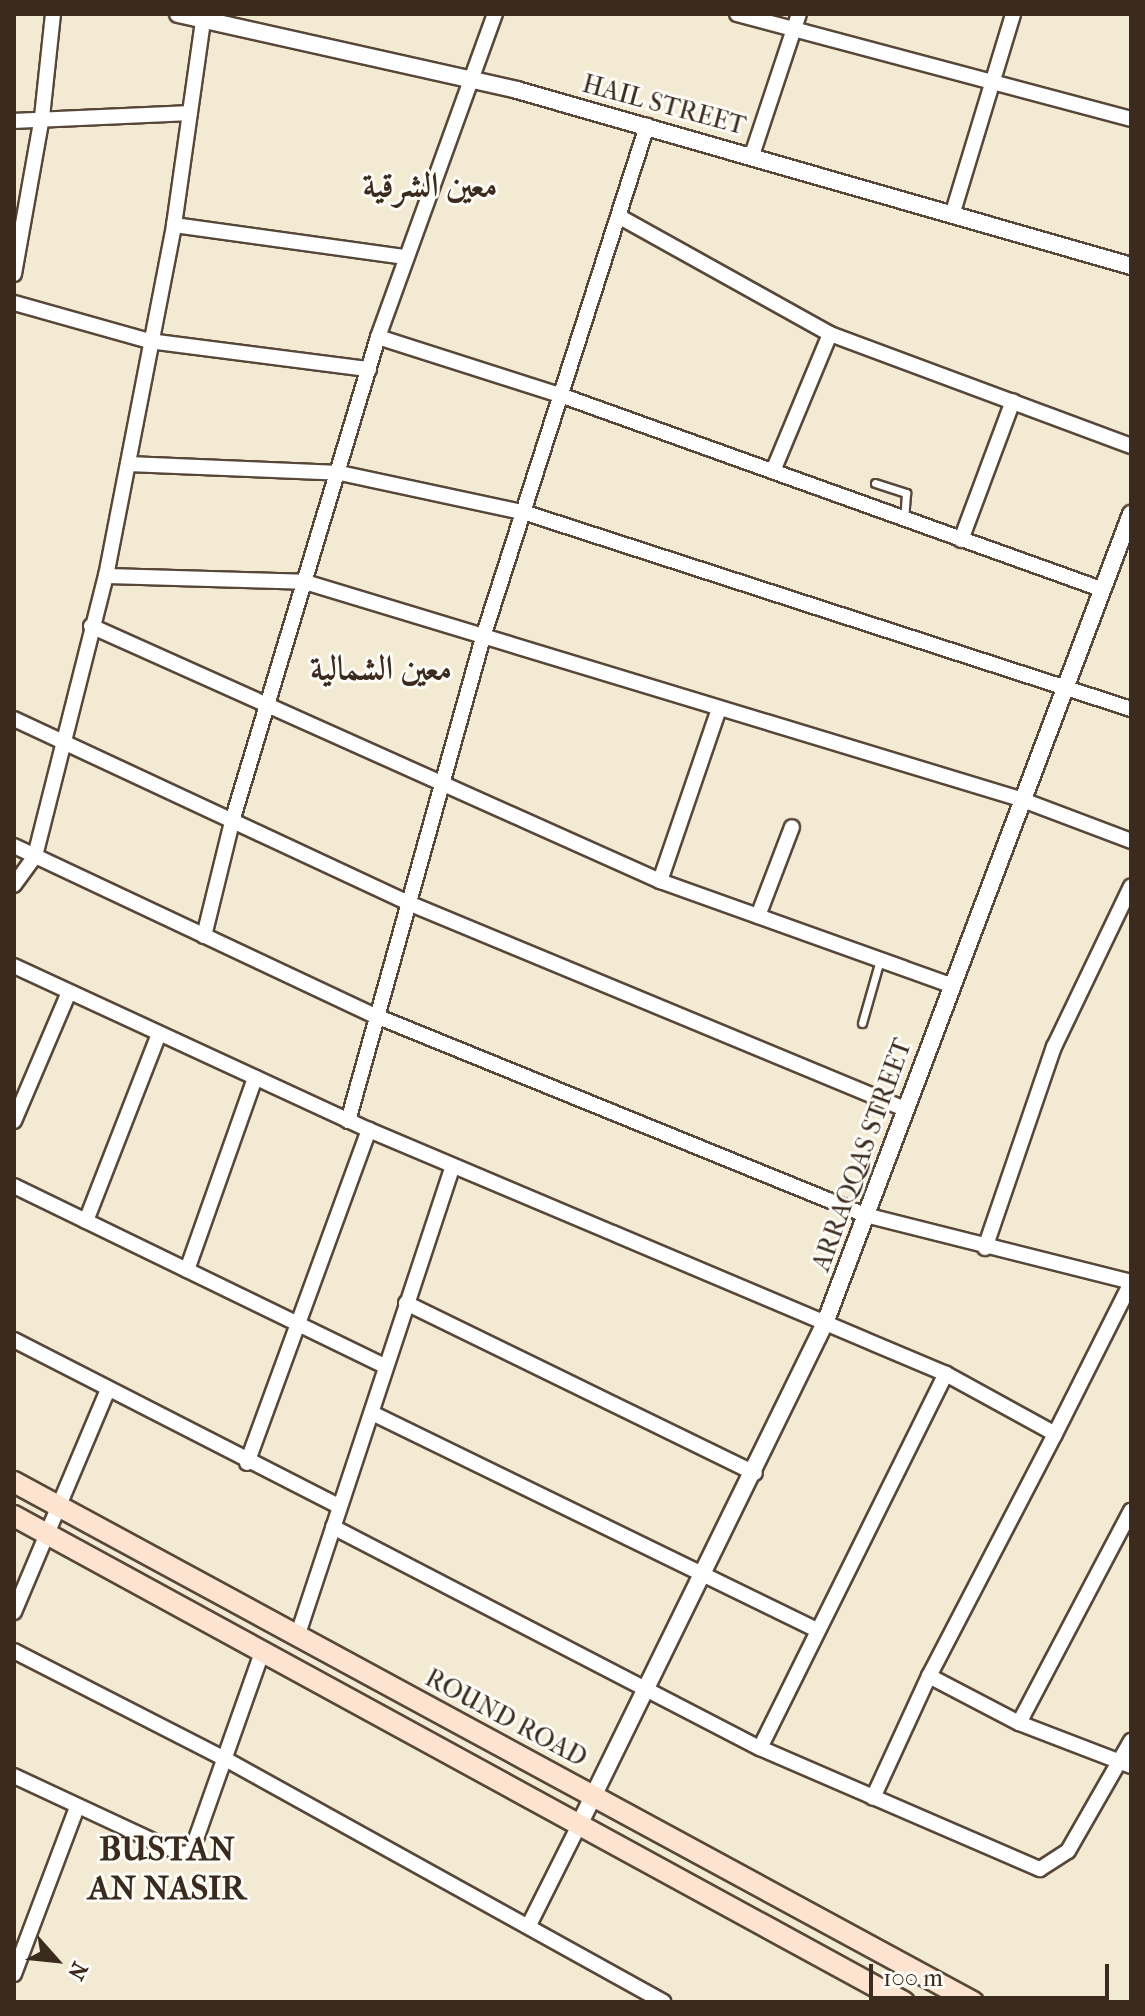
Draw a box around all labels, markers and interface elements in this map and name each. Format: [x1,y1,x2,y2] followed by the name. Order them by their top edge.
[579,68,749,142] street label: HAIL STREET
[362,166,498,206] district label: معين الشرقية
[310,649,452,689] district label: معين الشمالية
[805,1034,919,1276] street label: ARRAQQAS STREET
[420,1662,592,1774] street label: ROUND ROAD
[80,1829,254,1908] district label: BUSTAN AN NASIR
[16,1920,96,2000] north arrow
[873,1948,1113,1998] scale bar
[62,1958,93,1984] text: N
[883,1964,943,1992] text: 100 m

